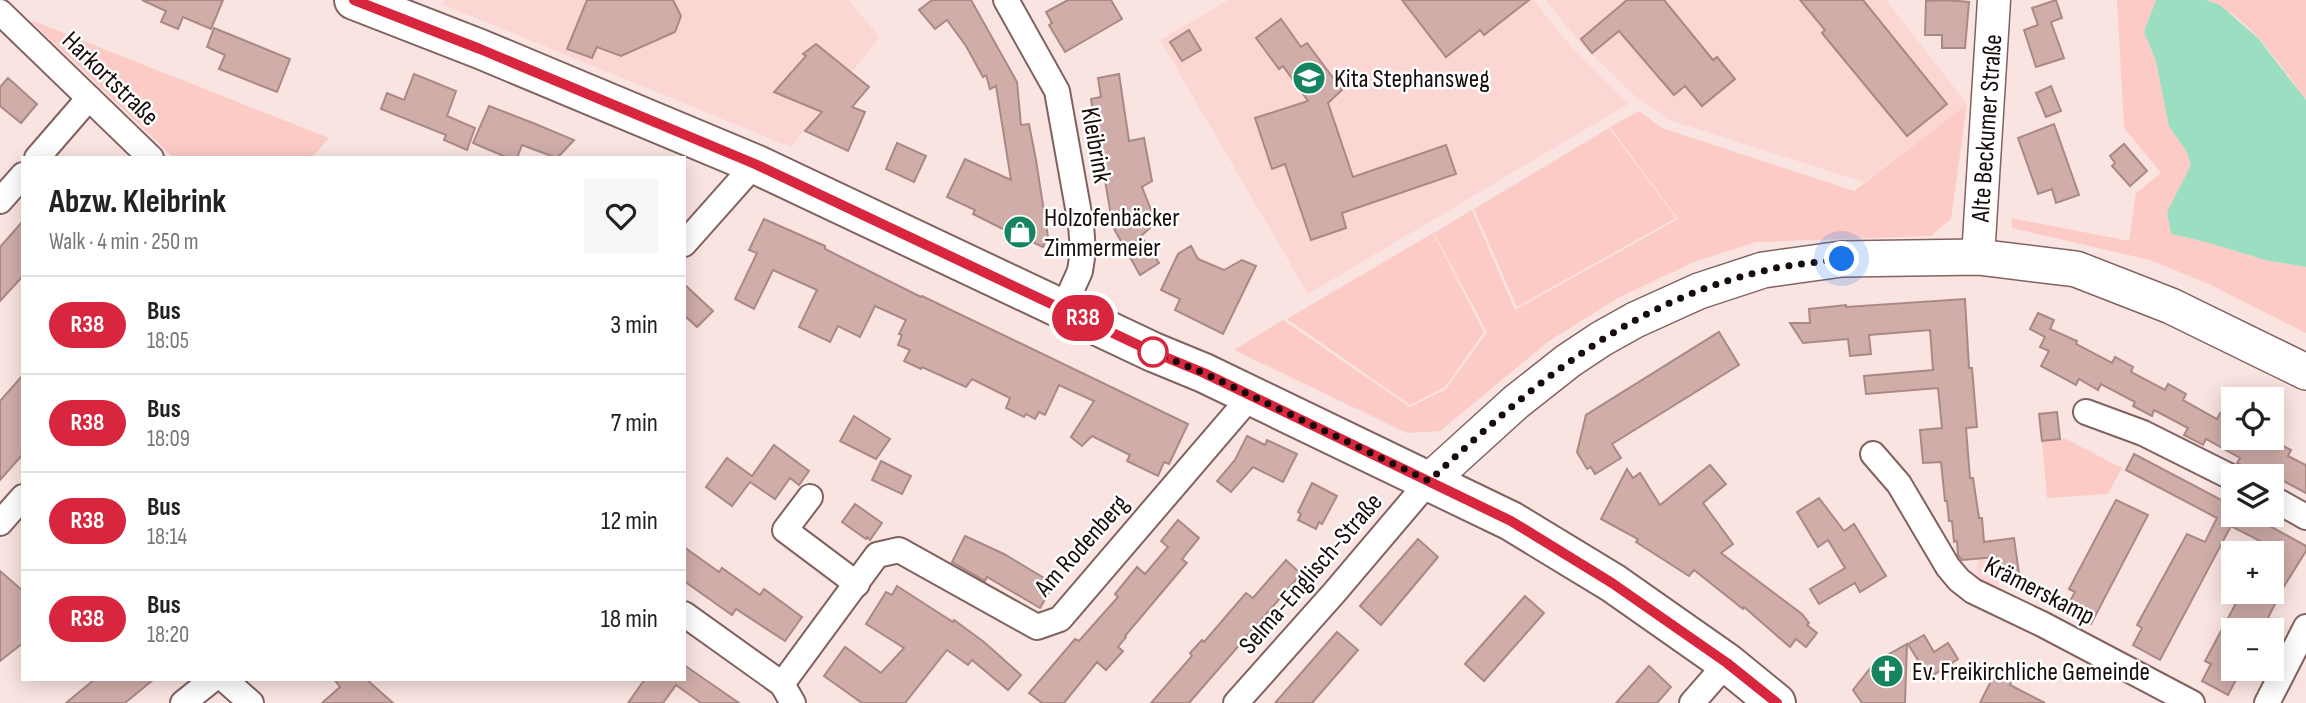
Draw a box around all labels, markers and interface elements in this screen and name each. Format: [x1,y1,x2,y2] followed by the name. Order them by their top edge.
[55,25,165,133] street label: Harkortstraße
[1965,33,2010,224] street label: Alte Beckumer Straße
[1290,59,1328,97] school or university icon: Kita Stephansweg
[1334,64,1490,95] place label: Kita Stephansweg
[1074,105,1117,185] street label: Kleibrink
[584,179,658,253] button: heart
[49,182,226,222] text: Abzw. Kleibrink
[1044,203,1180,264] place label: Holzofenbäcker Zimmermeier
[1001,213,1039,251] shop icon: Holzofenbäcker Zimmermeier
[49,228,199,256] text: Walk · 4 min · 250 m
[1824,241,1859,276] your location
[1043,295,1123,341] line badge: R38
[147,296,181,327] text: Bus
[1066,303,1100,332] text: R38
[71,310,104,339] text: R38
[610,310,658,341] text: 3 min
[147,327,189,355] text: 18:05
[1138,337,1168,367] unlabelled marker
[2221,387,2284,681] map controls
[2221,387,2284,450] button: locate
[147,394,181,425] text: Bus
[71,408,104,437] text: R38
[611,408,658,439] text: 7 min
[147,425,190,453] text: 18:09
[2221,464,2284,527] button: layers
[1233,487,1389,661] street label: Selma-Englisch-Straße
[1028,489,1136,604] street label: Am Rodenberg
[147,492,181,523] text: Bus
[71,506,104,535] text: R38
[601,506,658,537] text: 12 min
[147,523,187,551] text: 18:14
[2221,541,2284,604] button: +
[1979,550,2100,632] street label: Krämerskamp
[147,590,181,621] text: Bus
[71,604,104,633] text: R38
[601,604,658,635] text: 18 min
[2221,618,2284,681] button: −
[147,621,189,649] text: 18:20
[1868,652,1906,690] church icon: Ev. Freikirchliche Gemeinde
[1912,657,2150,688] place label: Ev. Freikirchliche Gemeinde

